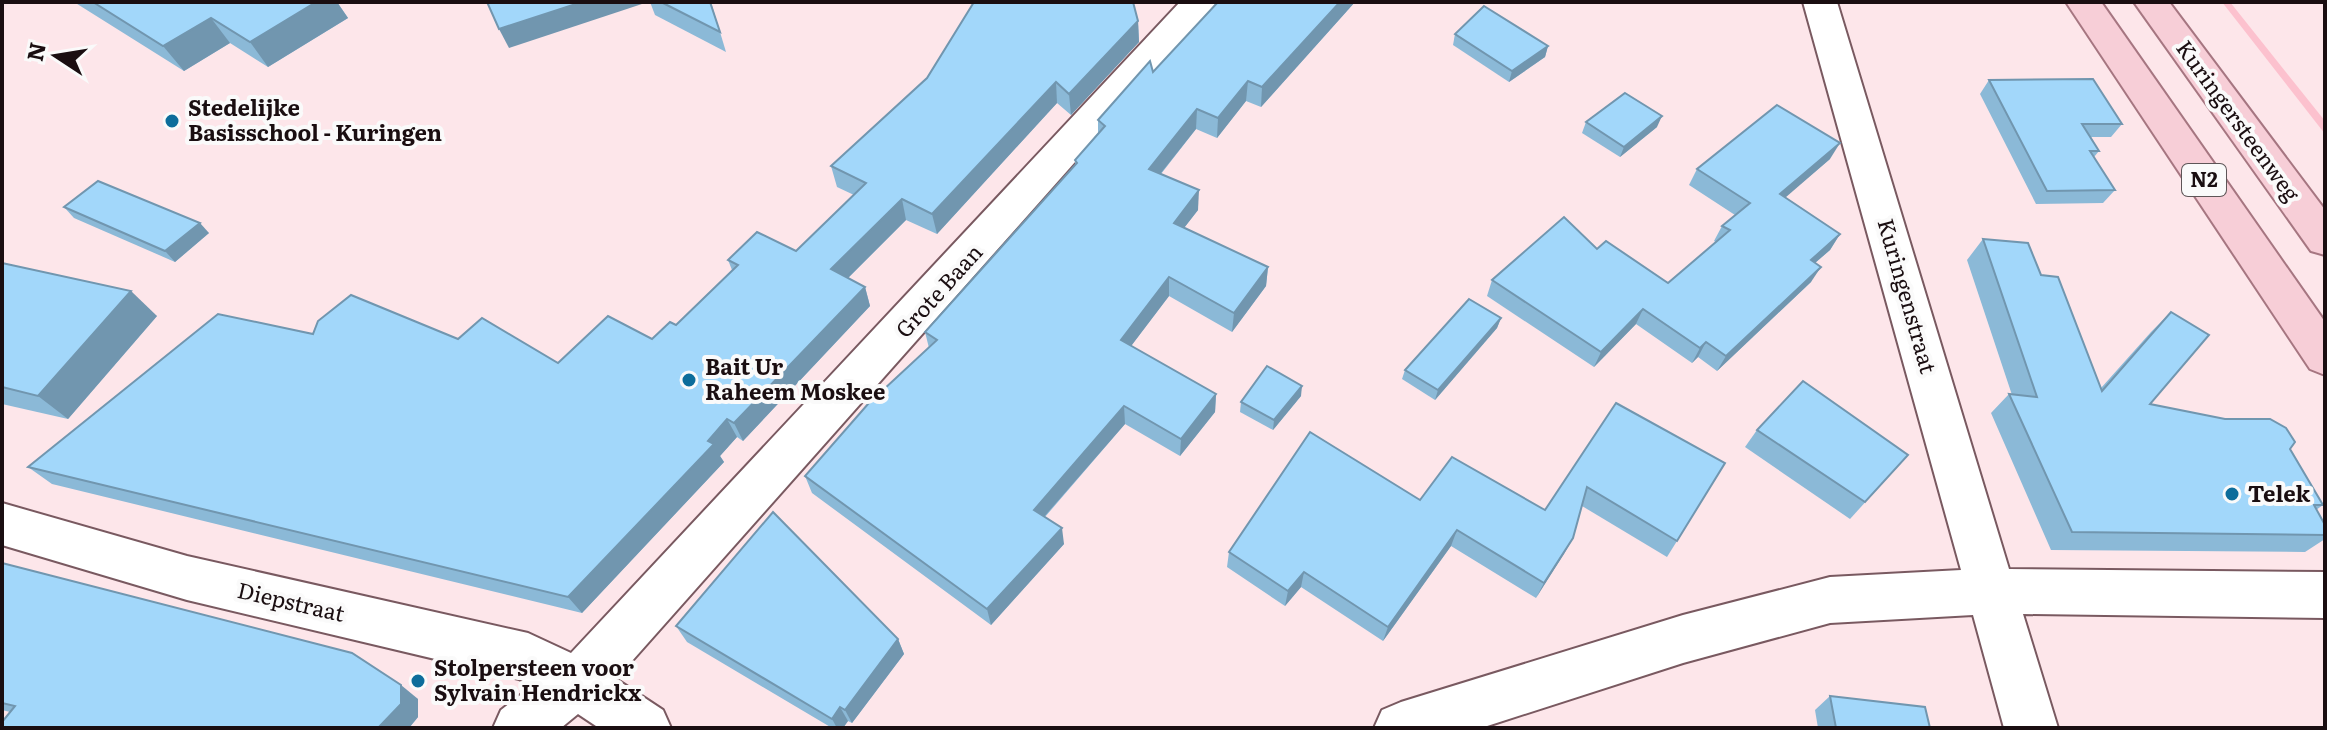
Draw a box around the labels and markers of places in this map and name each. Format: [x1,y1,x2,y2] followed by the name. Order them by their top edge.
[188,90,442,148] place label: Stedelijke Basisschool - Kuringen
[163,112,181,130] marker: Stedelijke Basisschool - Kuringen
[705,349,885,407] place label: Bait Ur Raheem Moskee
[680,371,698,389] marker: Bait Ur Raheem Moskee
[2248,476,2311,509] place label: Telek
[2223,485,2241,503] marker: Telek
[434,650,642,708] place label: Stolpersteen voor Sylvain Hendrickx
[409,672,427,690] marker: Stolpersteen voor Sylvain Hendrickx

